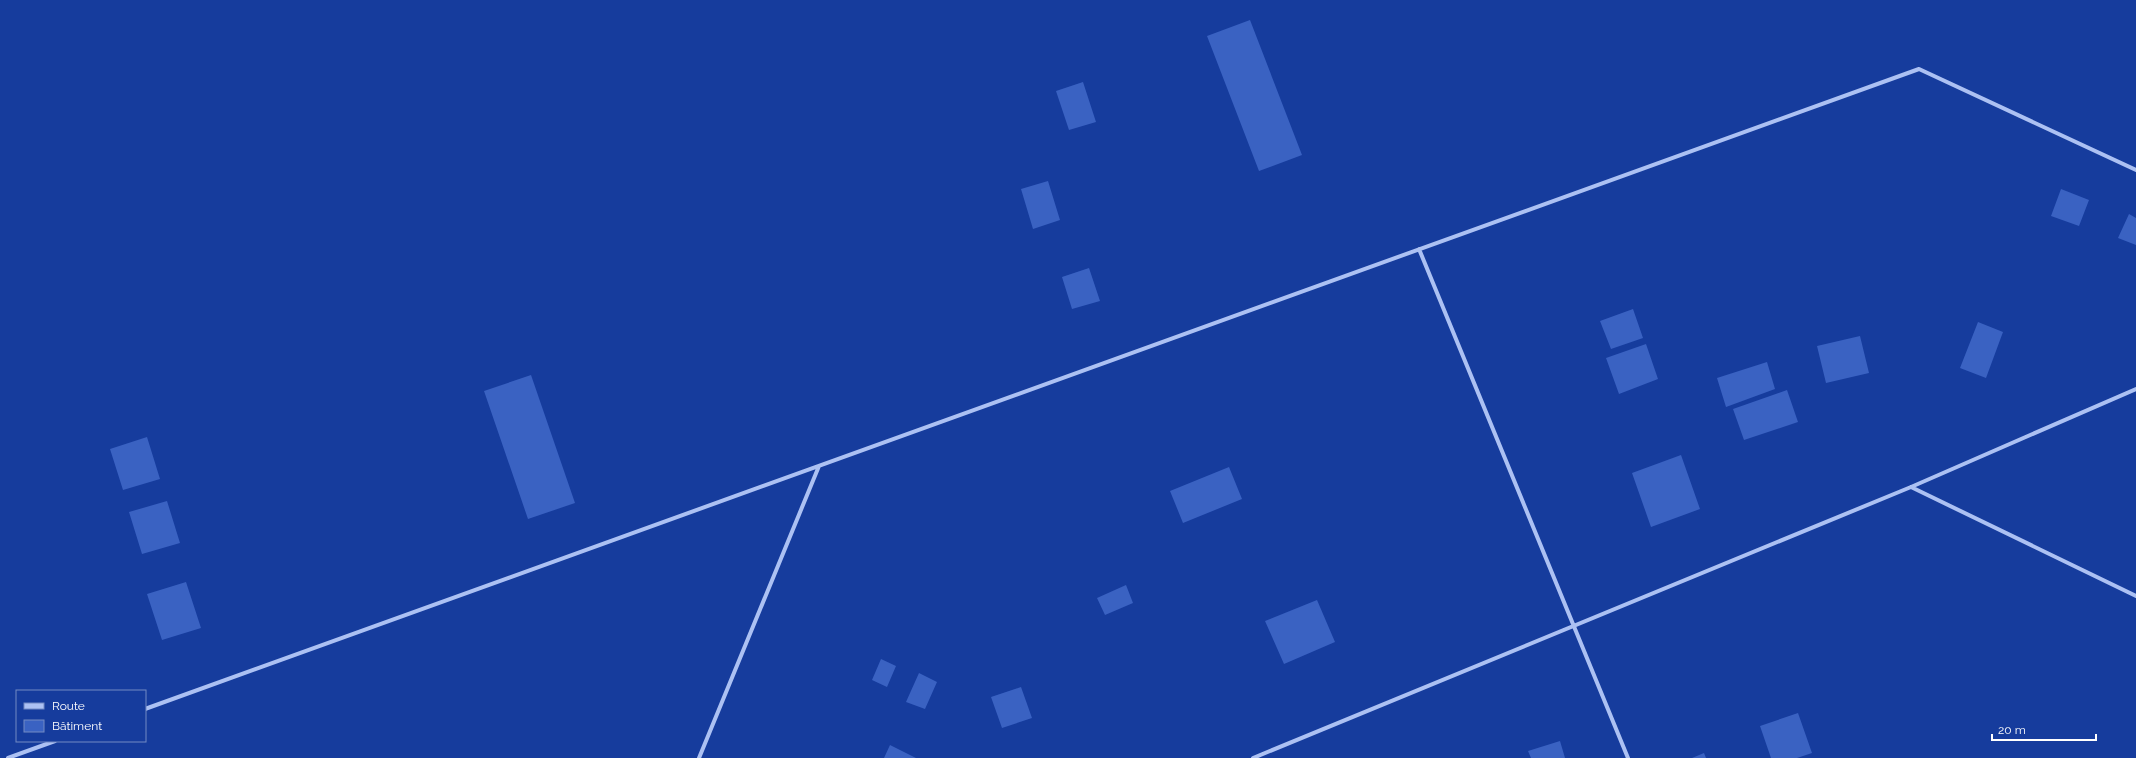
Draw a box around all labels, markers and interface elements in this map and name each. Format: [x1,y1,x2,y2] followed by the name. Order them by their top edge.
[16,690,146,742] legend
[52,699,85,713] text: Route
[1992,716,2096,742] scale bar
[52,719,102,733] text: Bâtiment
[1998,723,2026,737] text: 20 m

